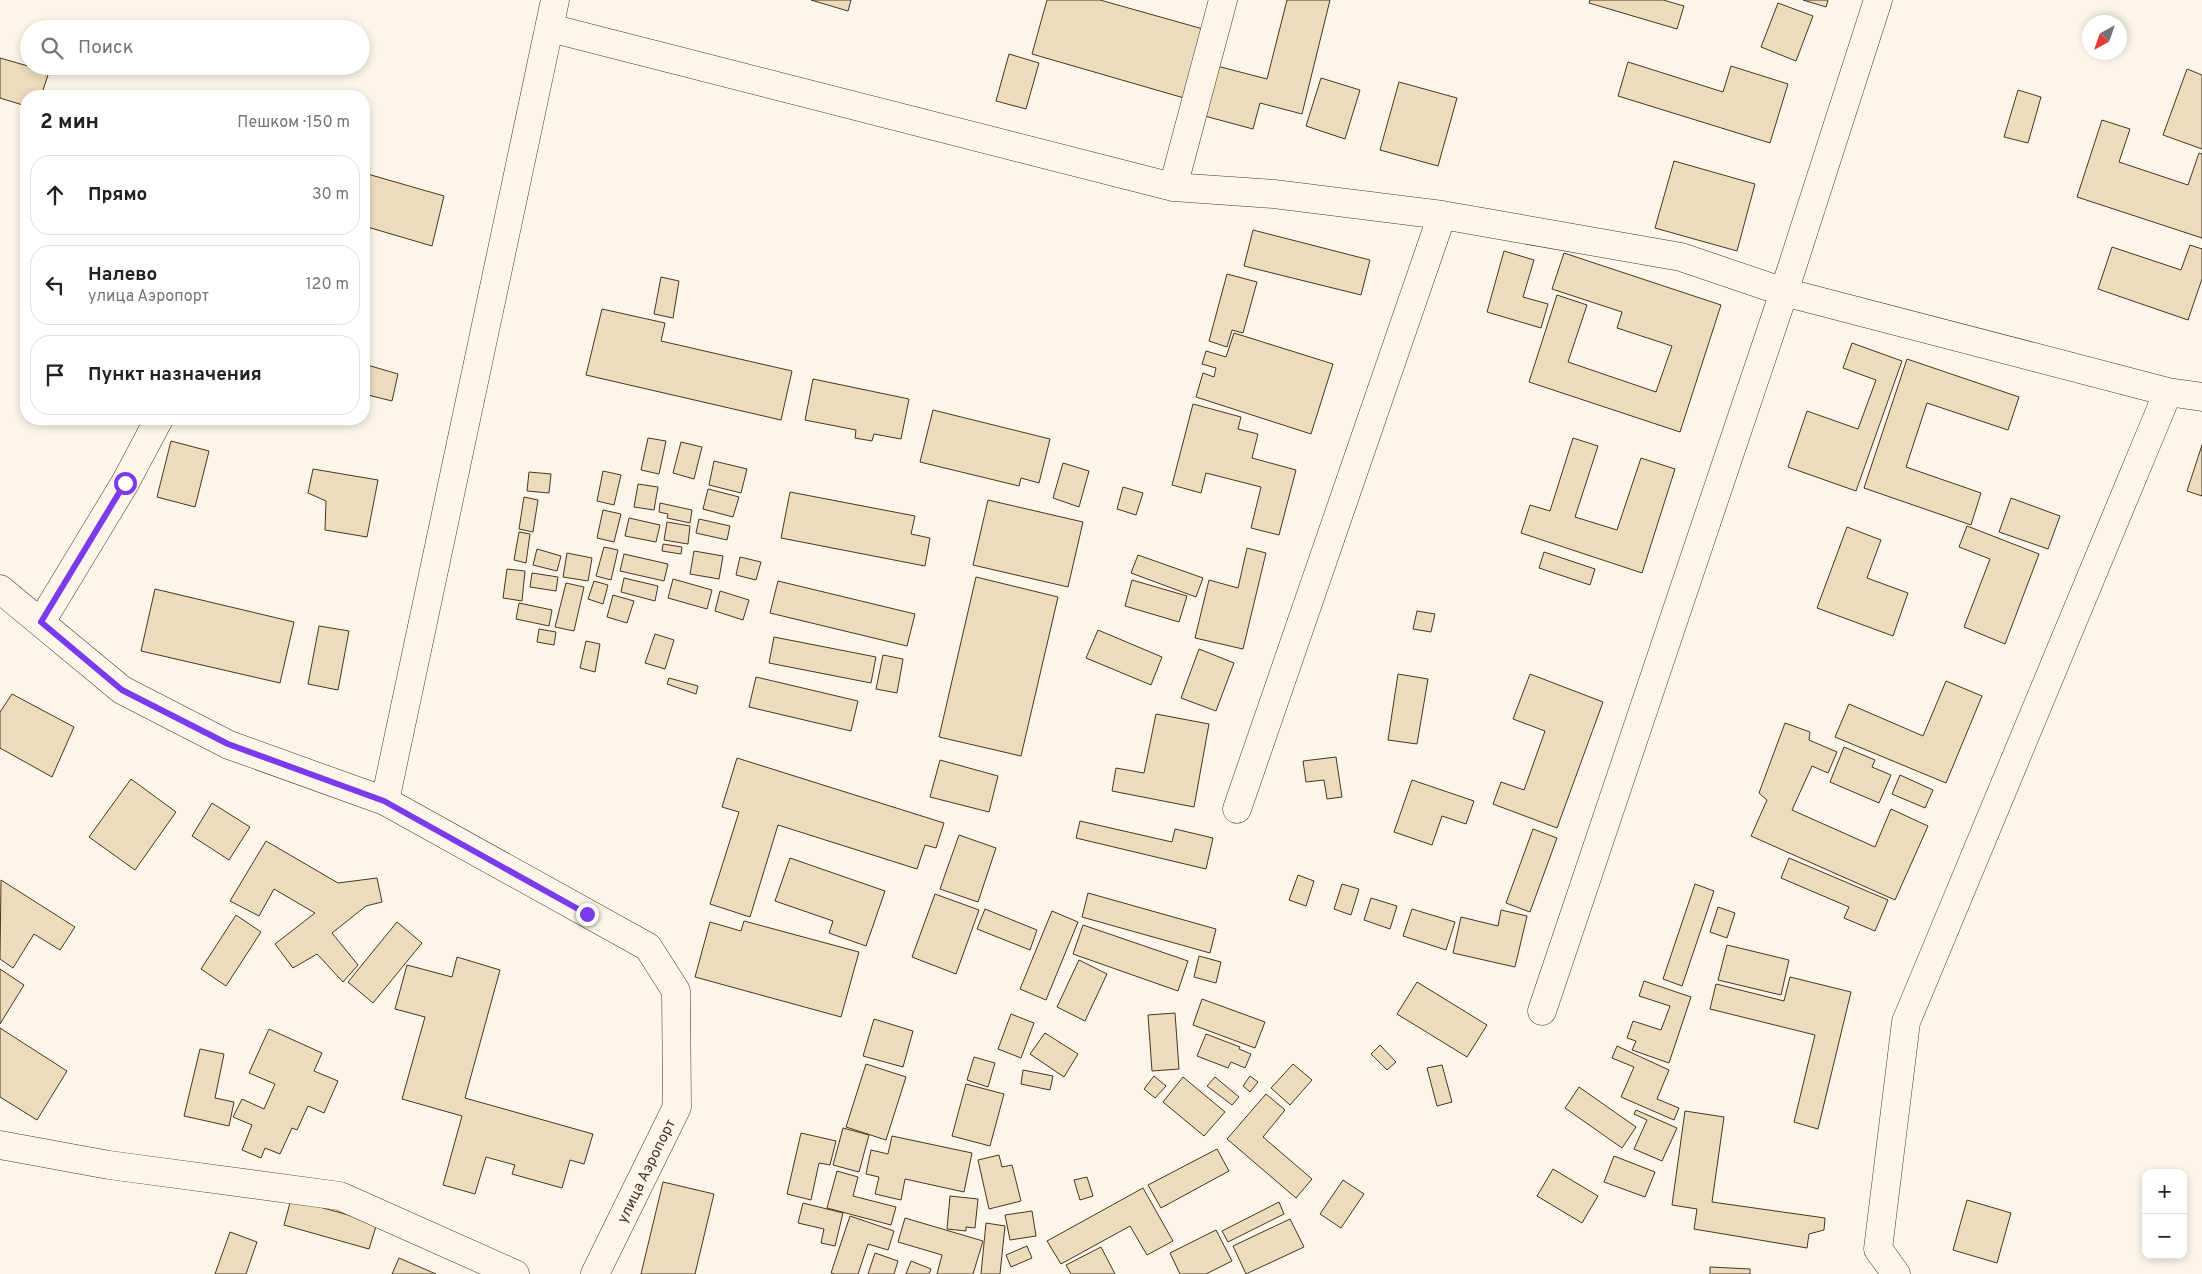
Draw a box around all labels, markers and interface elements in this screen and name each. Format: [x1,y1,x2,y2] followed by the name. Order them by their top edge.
[2082,15,2127,60] north arrow
[20,20,370,75] search box
[38,34,66,62] icon: search
[78,36,134,60] text: Поиск
[40,109,99,136] text: 2 мин
[237,113,350,133] text: Пешком · 150 m
[41,181,69,209] icon: ahead
[88,183,147,207] text: Прямо
[312,185,349,205] text: 30 m
[88,263,157,287] text: Налево
[41,271,69,299] icon: left
[306,275,349,295] text: 120 m
[88,287,209,307] text: улица Аэропорт
[41,361,69,389] icon: arrive
[88,363,262,387] text: Пункт назначения
[114,472,137,495] route start
[576,903,599,926] route end
[614,1116,681,1227] street label: улица Аэропорт
[2142,1169,2187,1259] map controls
[2142,1169,2187,1214] button: +
[2142,1214,2187,1259] button: −

